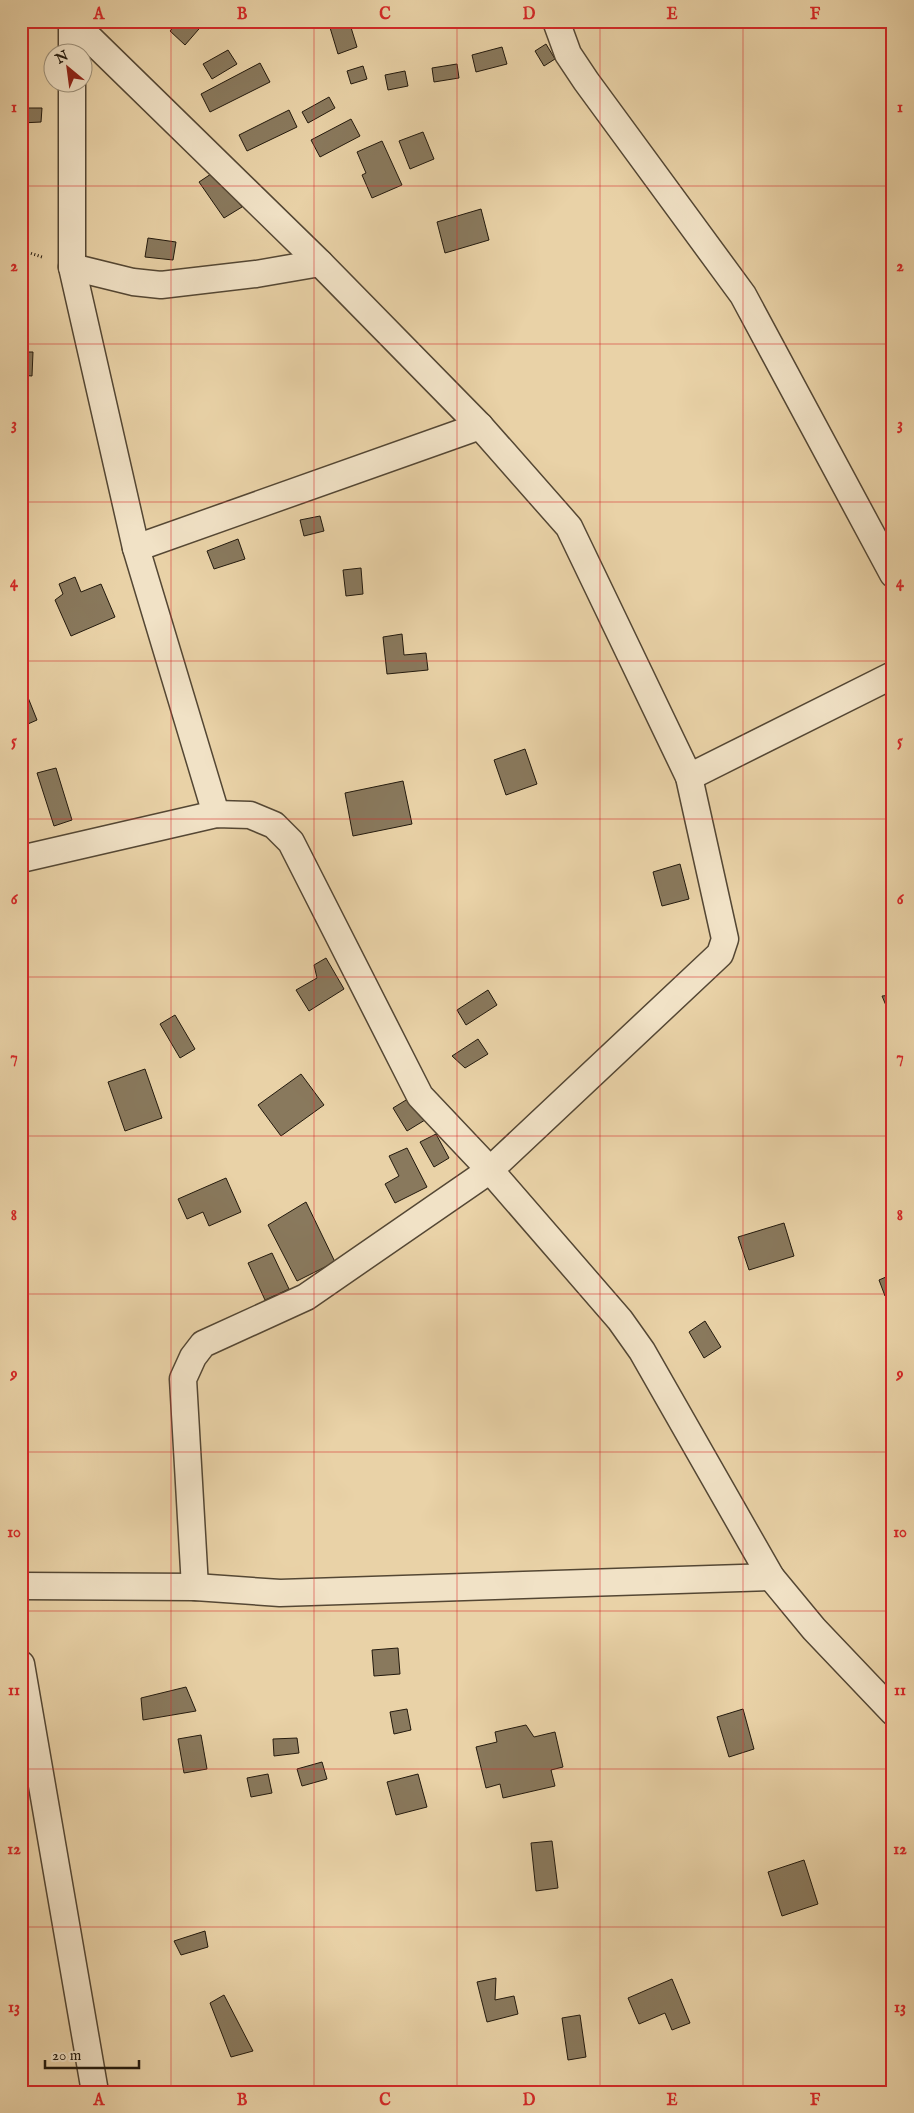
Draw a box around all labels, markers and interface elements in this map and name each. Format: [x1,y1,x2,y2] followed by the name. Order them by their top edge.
[93,5,106,25] text: A
[237,5,248,25] text: B
[379,5,391,25] text: C
[523,5,536,25] text: D
[666,5,678,25] text: E
[810,5,821,25] text: F
[42,42,92,92] north arrow
[52,47,72,69] text: N
[11,98,17,118] text: 1
[897,98,903,118] text: 1
[10,257,18,277] text: 2
[896,257,904,277] text: 2
[11,415,17,435] text: 3
[897,415,903,435] text: 3
[10,573,19,593] text: 4
[896,573,905,593] text: 4
[11,732,17,752] text: 5
[897,732,903,752] text: 5
[11,890,19,910] text: 6
[897,890,905,910] text: 6
[10,1048,18,1068] text: 7
[896,1048,904,1068] text: 7
[11,1206,17,1226] text: 8
[897,1206,903,1226] text: 8
[10,1365,18,1385] text: 9
[896,1365,904,1385] text: 9
[7,1523,21,1543] text: 10
[893,1523,907,1543] text: 10
[8,1681,20,1701] text: 11
[894,1681,906,1701] text: 11
[7,1840,21,1860] text: 12
[893,1840,907,1860] text: 12
[8,1998,20,2018] text: 13
[894,1998,906,2018] text: 13
[45,2038,139,2070] scale bar
[52,2046,82,2065] text: 20 m
[93,2091,106,2111] text: A
[237,2091,248,2111] text: B
[379,2091,391,2111] text: C
[523,2091,536,2111] text: D
[666,2091,678,2111] text: E
[810,2091,821,2111] text: F

